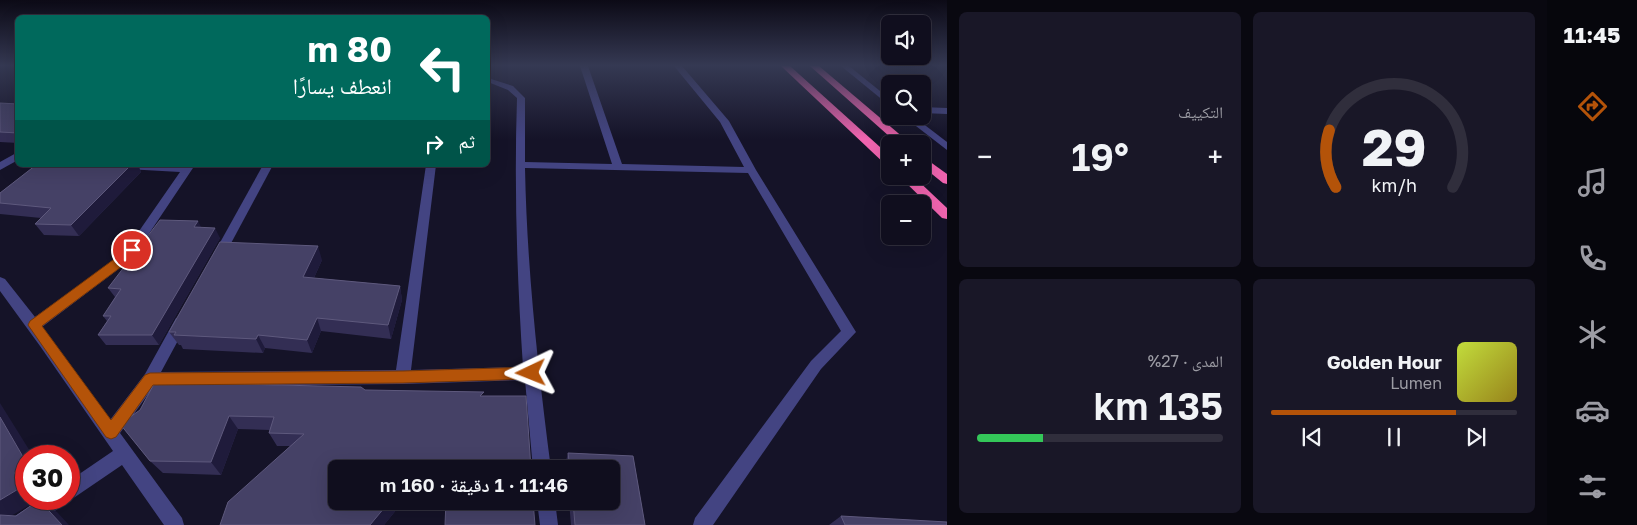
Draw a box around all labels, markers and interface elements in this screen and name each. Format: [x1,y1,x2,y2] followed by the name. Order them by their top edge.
[881,15,931,245] map controls
[881,15,931,65] button: sound
[1564,21,1620,48] text: 11:45
[307,28,392,70] text: 80 m
[410,35,475,100] icon: left
[293,72,392,99] text: انعطف يسارًا
[881,75,931,125] button: search
[1575,89,1610,124] icon: directions
[1178,102,1223,122] text: التكييف
[1362,115,1426,177] text: 29
[458,129,475,152] text: ثم
[420,130,448,158] icon: right
[1071,134,1129,179] text: 19°
[881,135,931,185] button: +
[977,140,992,173] text: −
[1208,140,1223,173] text: +
[1575,165,1610,200] icon: music
[1371,174,1417,196] text: km/h
[881,195,931,245] button: −
[111,229,153,271] pin
[118,236,146,264] icon: arrive
[1575,241,1610,276] icon: phone
[1575,317,1610,352] icon: climate
[504,346,556,398] position arrow
[1327,350,1442,373] text: Golden Hour
[1148,351,1223,371] text: المدى · 27%
[1390,373,1442,393] text: Lumen
[1094,383,1223,428] text: 135 km
[1575,393,1610,428] icon: car
[1298,423,1326,451] icon: previous
[1380,423,1408,451] icon: pause
[1462,423,1490,451] icon: next
[15,445,80,510] speed limit sign: 30
[1575,469,1610,504] icon: filters
[380,473,568,496] text: 11:46 · 1 دقيقة · 160 m

